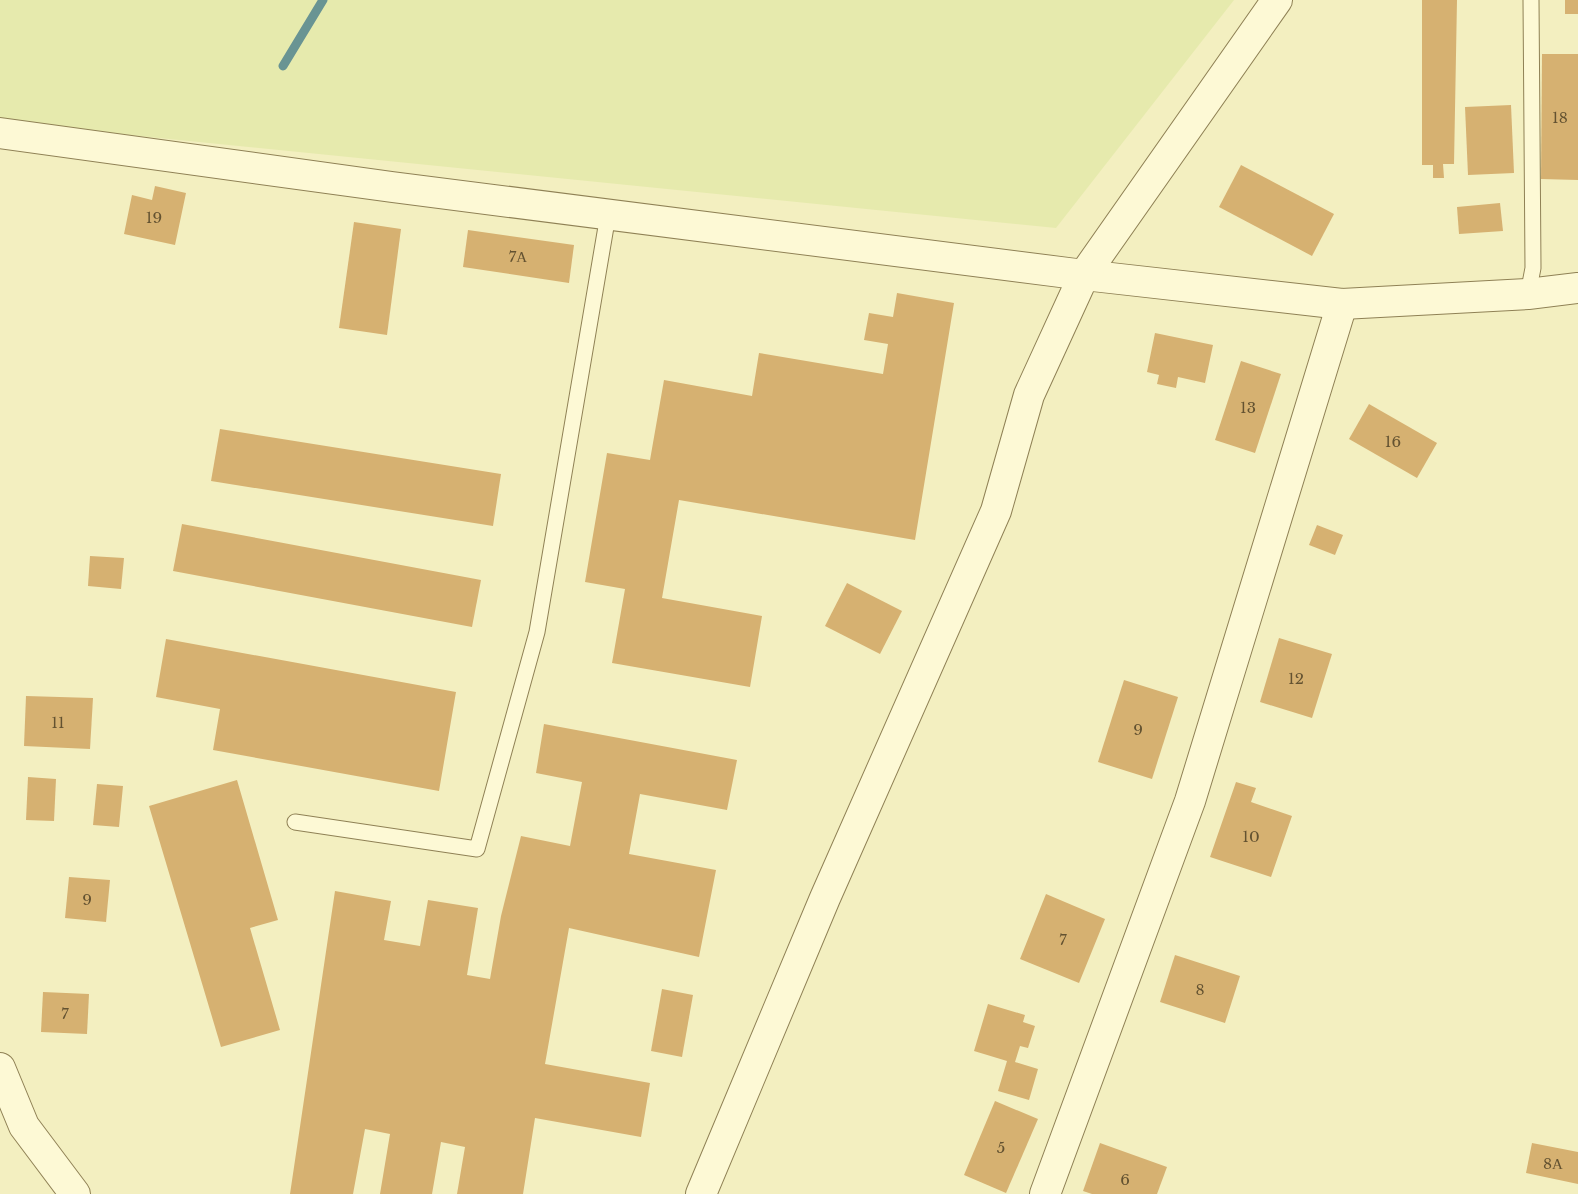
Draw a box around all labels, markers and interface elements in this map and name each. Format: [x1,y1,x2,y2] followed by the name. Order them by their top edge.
[1552,108,1568,127] house number: 18
[146,208,162,227] house number: 19
[509,247,527,266] house number: 7А
[1240,398,1256,417] house number: 13
[1385,432,1401,451] house number: 16
[1288,669,1304,688] house number: 12
[51,713,65,732] house number: 11
[1133,720,1143,739] house number: 9
[1242,827,1260,846] house number: 10
[82,890,92,909] house number: 9
[1059,930,1067,949] house number: 7
[1195,980,1205,999] house number: 8
[61,1004,69,1023] house number: 7
[997,1138,1005,1157] house number: 5
[1543,1154,1563,1173] house number: 8А
[1120,1170,1130,1189] house number: 6

